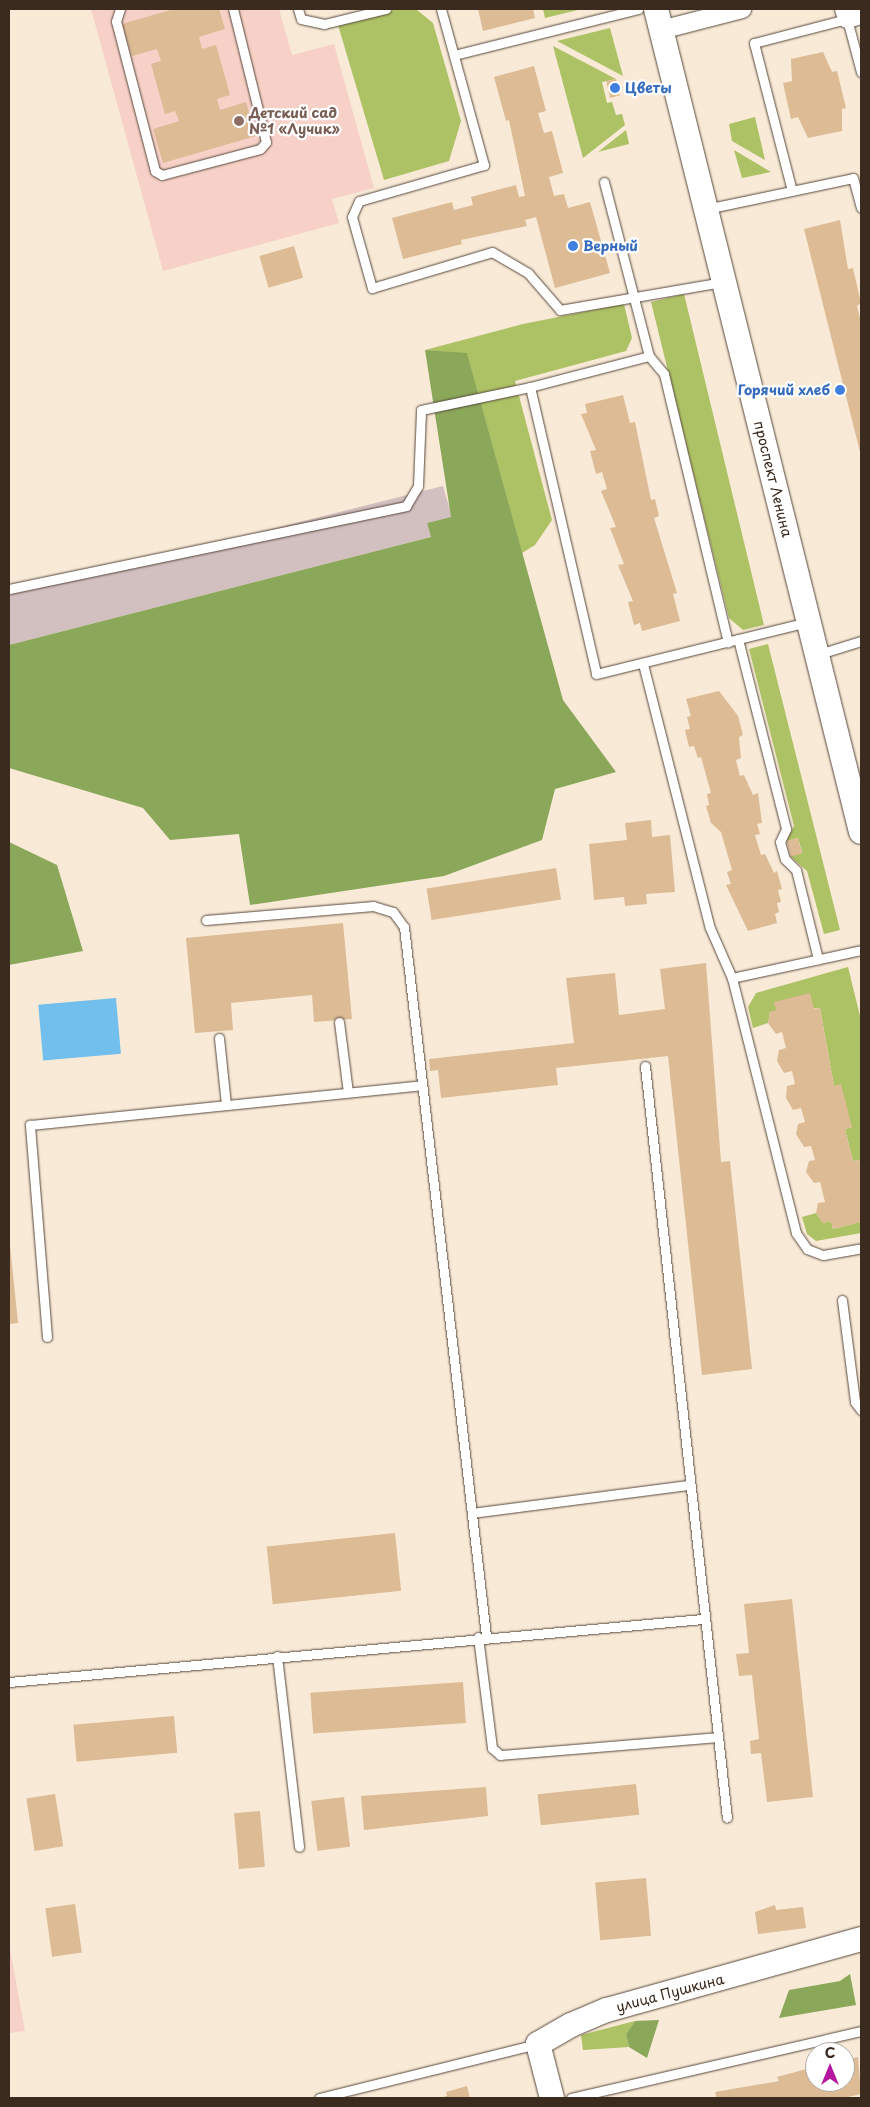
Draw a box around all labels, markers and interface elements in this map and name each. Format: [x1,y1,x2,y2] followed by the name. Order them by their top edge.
[625,80,672,96] place label: Цветы
[609,82,621,94] marker: Цветы
[249,105,340,138] place label: Детский сад №1 «Лучик»
[233,115,245,127] marker: Детский сад №1 «Лучик»
[583,238,638,254] place label: Верный
[567,240,579,252] marker: Верный
[737,382,830,398] place label: Горячий хлеб
[834,384,846,396] marker: Горячий хлеб
[750,419,796,539] street label: проспект Ленина
[614,1970,726,2016] street label: улица Пушкина
[805,2042,855,2092] north arrow
[825,2042,835,2063] text: С

